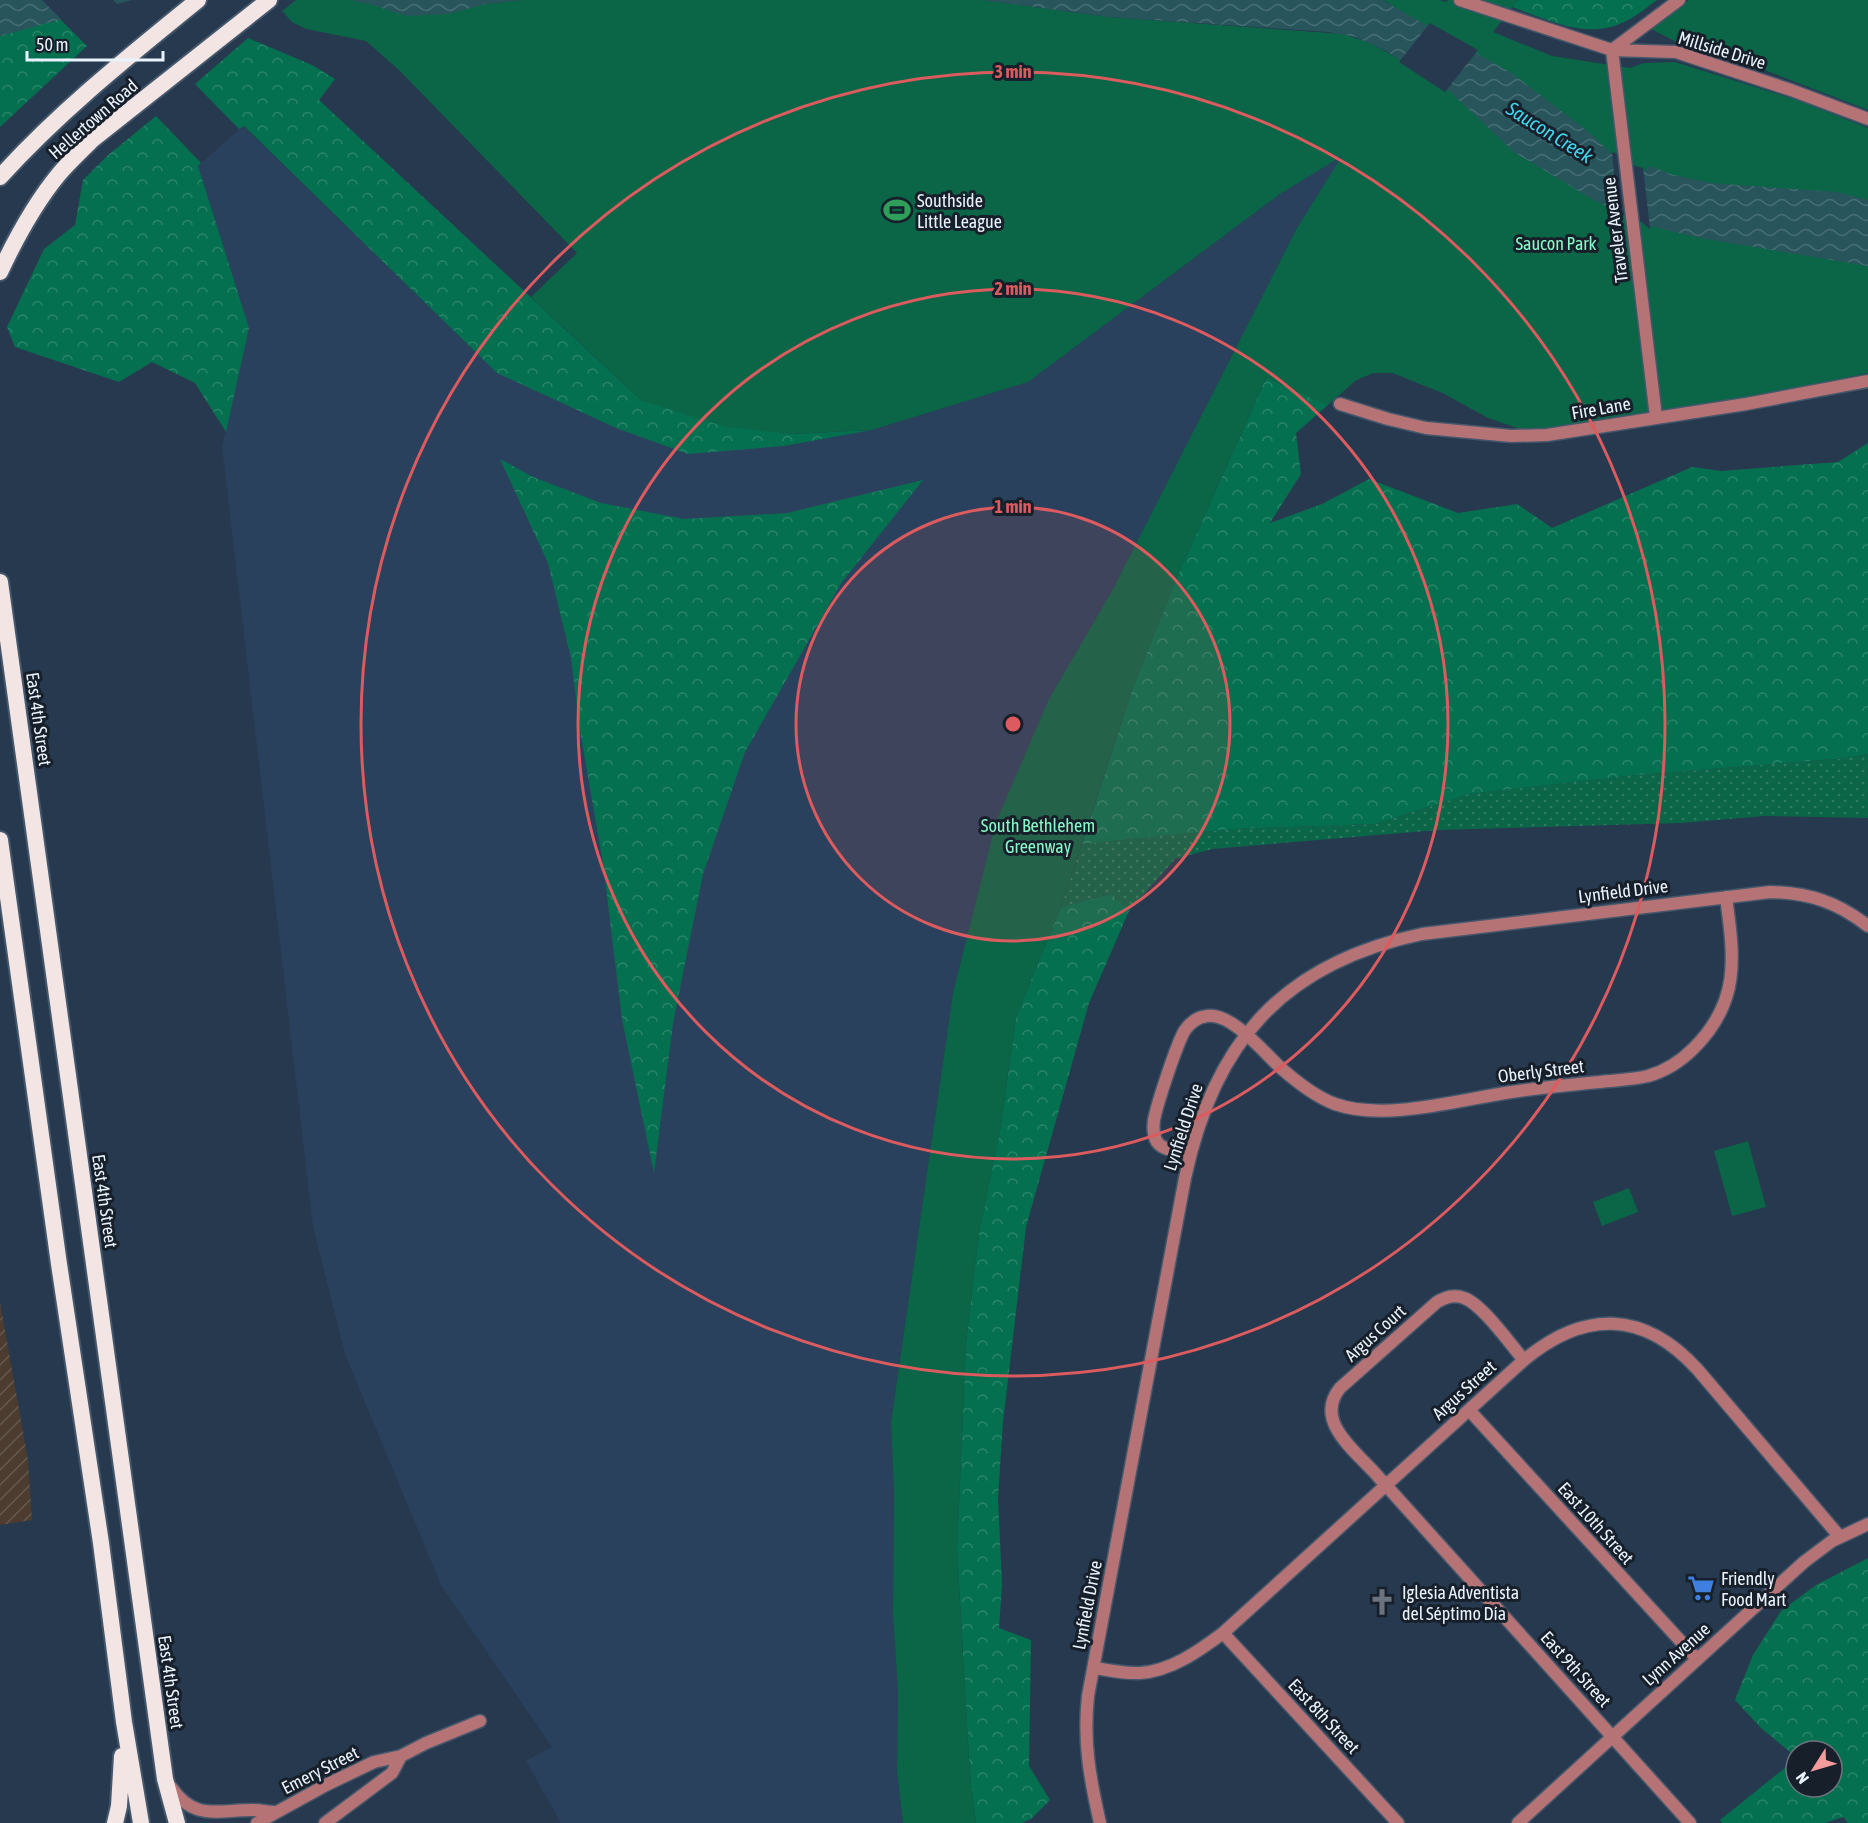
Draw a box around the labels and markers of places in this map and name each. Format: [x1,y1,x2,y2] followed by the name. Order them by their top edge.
[917,190,1002,232] place label: Southside Little League
[882,195,912,225] sports icon: Southside Little League
[1003,714,1023,734] centre of rings
[1721,1568,1787,1610] place label: Friendly Food Mart
[1686,1573,1716,1603] supermarket icon: Friendly Food Mart
[1402,1582,1519,1624] place label: Iglesia Adventista del Séptimo Día
[1367,1587,1397,1617] church icon: Iglesia Adventista del Séptimo Día

